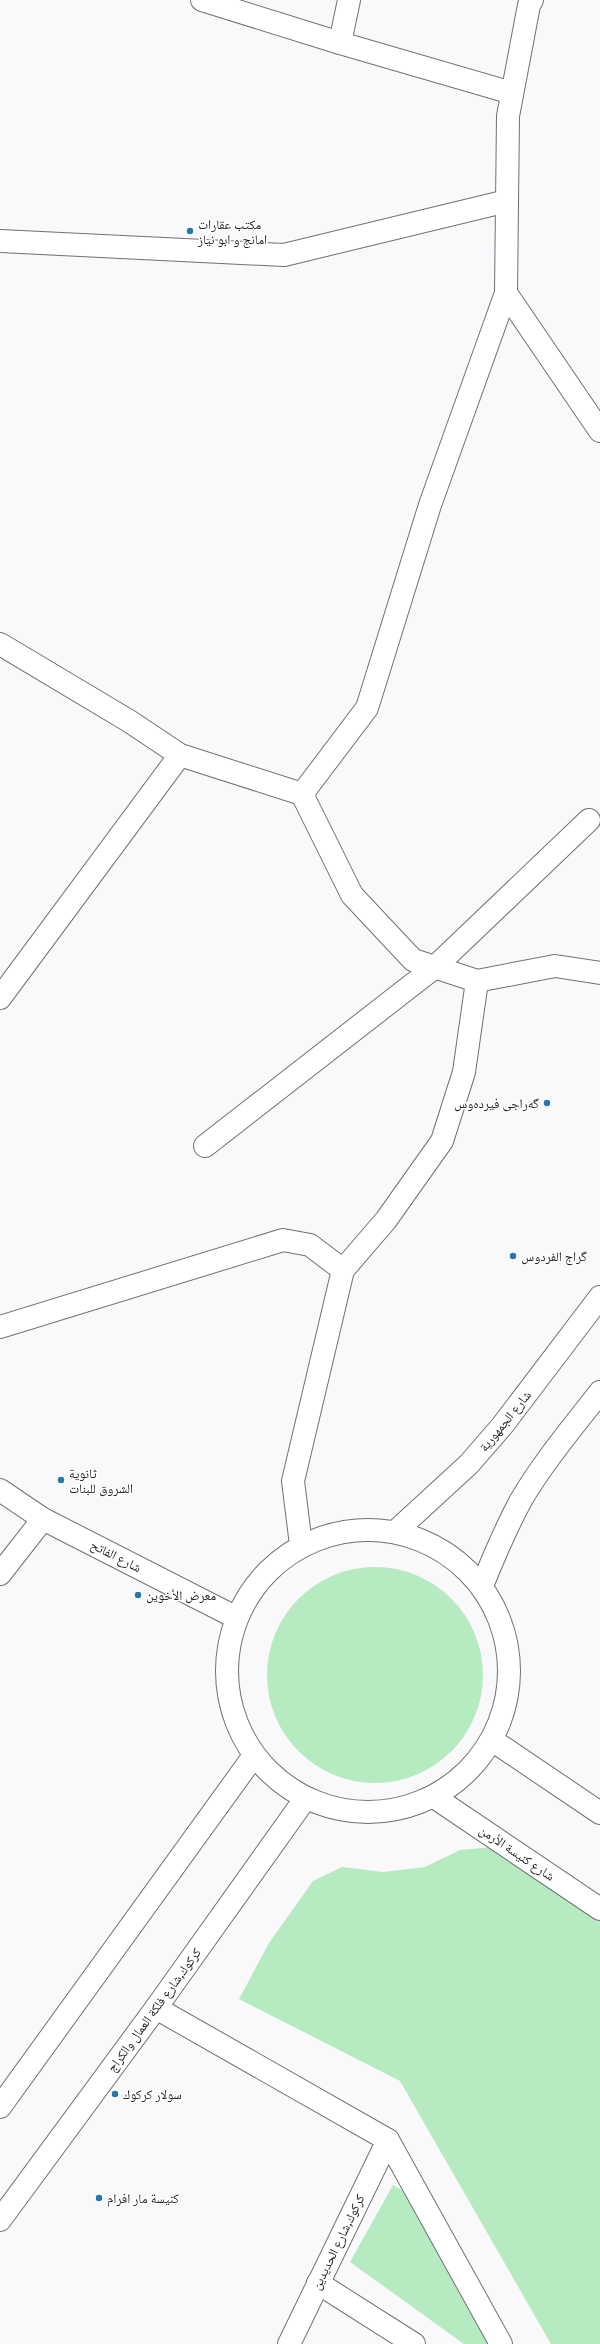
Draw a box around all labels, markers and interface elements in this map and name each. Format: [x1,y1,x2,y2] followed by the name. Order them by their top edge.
[197,216,267,249] place label: مكتب عقارات امانج و ابو نياز
[185,226,195,236] marker: مكتب عقارات امانج و ابو نياز
[454,1095,540,1112] place label: گەراجی فیردەوس
[542,1098,552,1108] marker: گەراجی فیردەوس
[521,1248,587,1266] place label: گراج الفردوس
[508,1251,518,1261] marker: گراج الفردوس
[475,1387,536,1456] street label: شارع الجمهورية
[69,1465,133,1497] place label: ثانوية الشروق للبنات
[56,1475,66,1485] marker: ثانوية الشروق للبنات
[87,1536,144,1577] street label: شارع الفاتح
[146,1587,216,1604] place label: معرض الأخوين
[133,1590,143,1600] marker: معرض الأخوين
[475,1821,558,1885] street label: شارع كنيسة الأرمن
[103,1944,206,2076] street label: كركوك,شارع فلكة العمال والكراج
[123,2086,182,2103] place label: سولار كركوك
[110,2089,120,2099] marker: سولار كركوك
[107,2190,180,2207] place label: كنيسة مار افرام
[308,2191,370,2293] street label: كركوك,شارع الحديدين
[94,2193,104,2203] marker: كنيسة مار افرام

